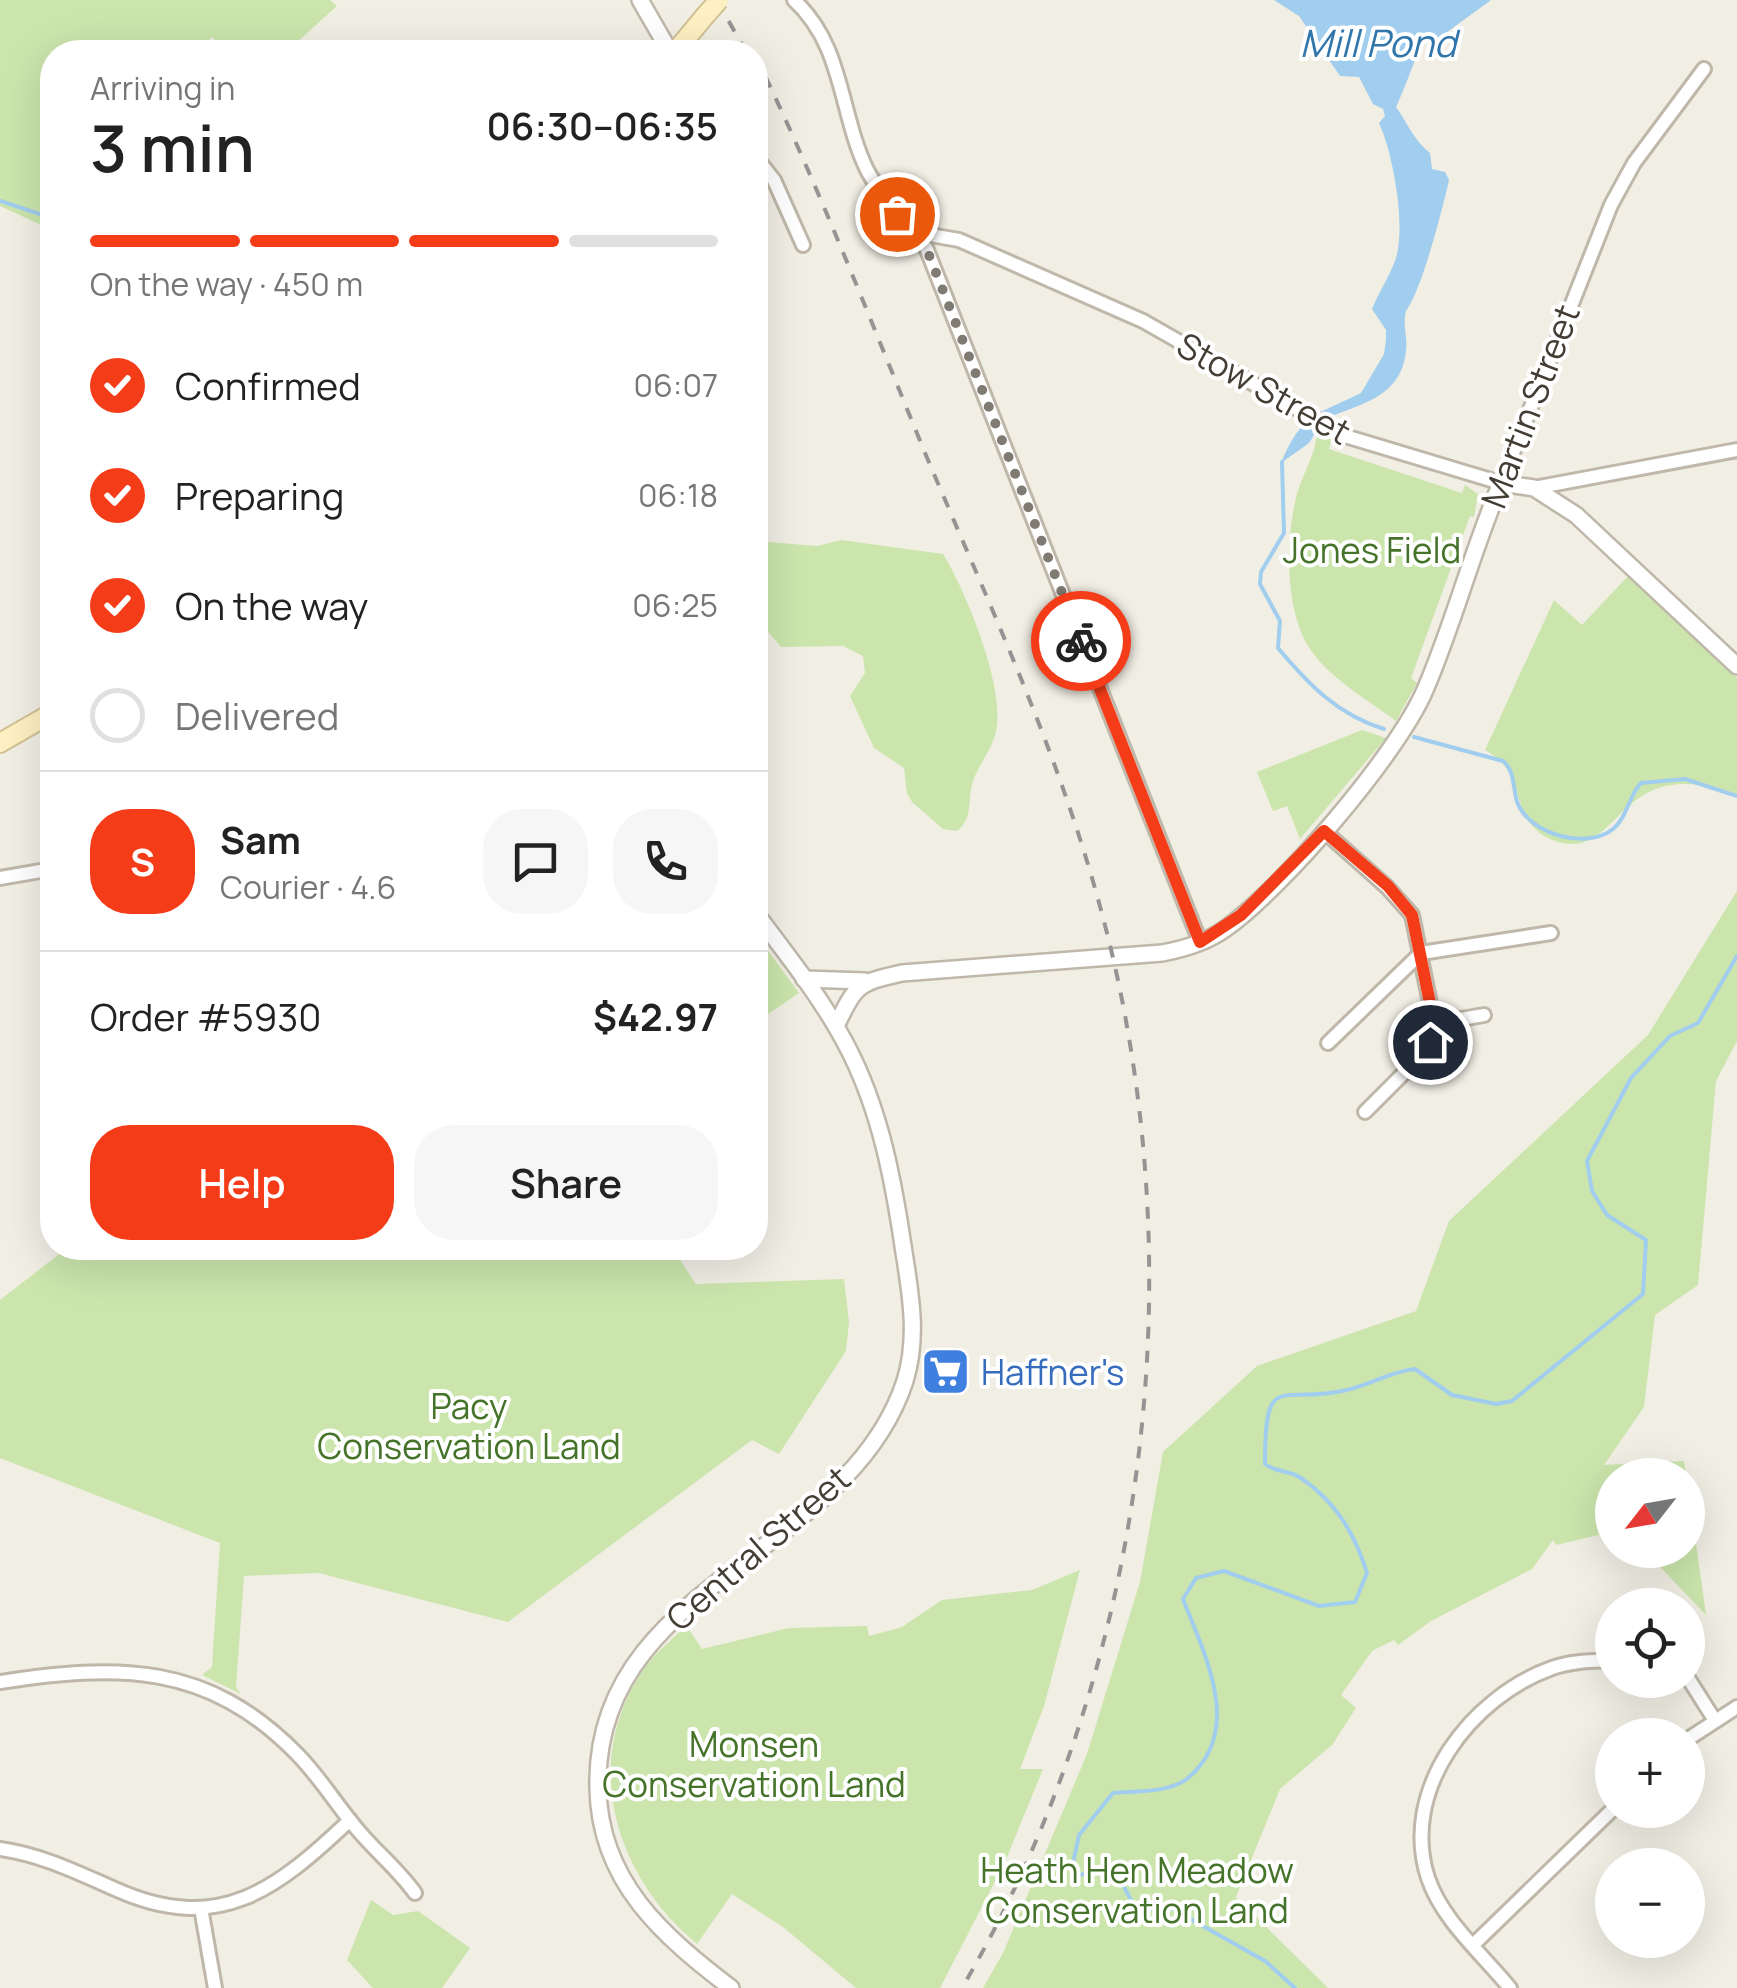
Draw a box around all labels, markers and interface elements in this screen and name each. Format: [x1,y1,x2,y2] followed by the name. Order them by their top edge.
[1300,16,1461,68] water label: Mill Pond
[90,66,235,110] text: Arriving in
[486,99,718,151] text: 06:30–06:35
[90,103,255,192] text: 3 min
[855,172,940,257] pin
[870,187,925,242] icon: bag
[90,262,363,306] text: On the way · 450 m
[1469,297,1591,515] street label: Martin Street
[1169,321,1359,455] street label: Stow Street
[90,358,145,413] icon: check
[175,359,361,411] text: Confirmed
[633,363,718,407] text: 06:07
[90,468,145,523] icon: check
[175,469,344,521] text: Preparing
[638,473,718,517] text: 06:18
[1283,526,1461,574] park label: Jones Field
[90,578,145,633] icon: check
[175,579,368,631] text: On the way
[632,583,718,627] text: 06:25
[1031,591,1131,691] courier
[1054,614,1109,669] icon: bike
[175,689,339,741] text: Delivered
[483,809,588,914] button: chat
[613,809,718,914] button: phone
[220,813,301,865] text: Sam
[130,835,155,887] text: S
[220,865,396,909] text: Courier · 4.6
[90,990,322,1042] text: Order #5930
[593,990,718,1042] text: $42.97
[1388,1000,1473,1085] pin
[1403,1015,1458,1070] icon: home
[90,1125,394,1240] button: Help
[414,1125,718,1240] button: Share
[920,1346,972,1398] supermarket icon: Haffner's
[981,1348,1124,1396] place label: Haffner's
[317,1382,621,1470] park label: Pacy Conservation Land
[656,1455,860,1641] street label: Central Street
[1595,1458,1705,1568] north arrow
[1595,1458,1705,1958] map controls
[1595,1588,1705,1698] button: locate
[1595,1718,1705,1828] button: +
[602,1720,906,1808] park label: Monsen Conservation Land
[980,1846,1294,1934] park label: Heath Hen Meadow Conservation Land
[1595,1848,1705,1958] button: −

